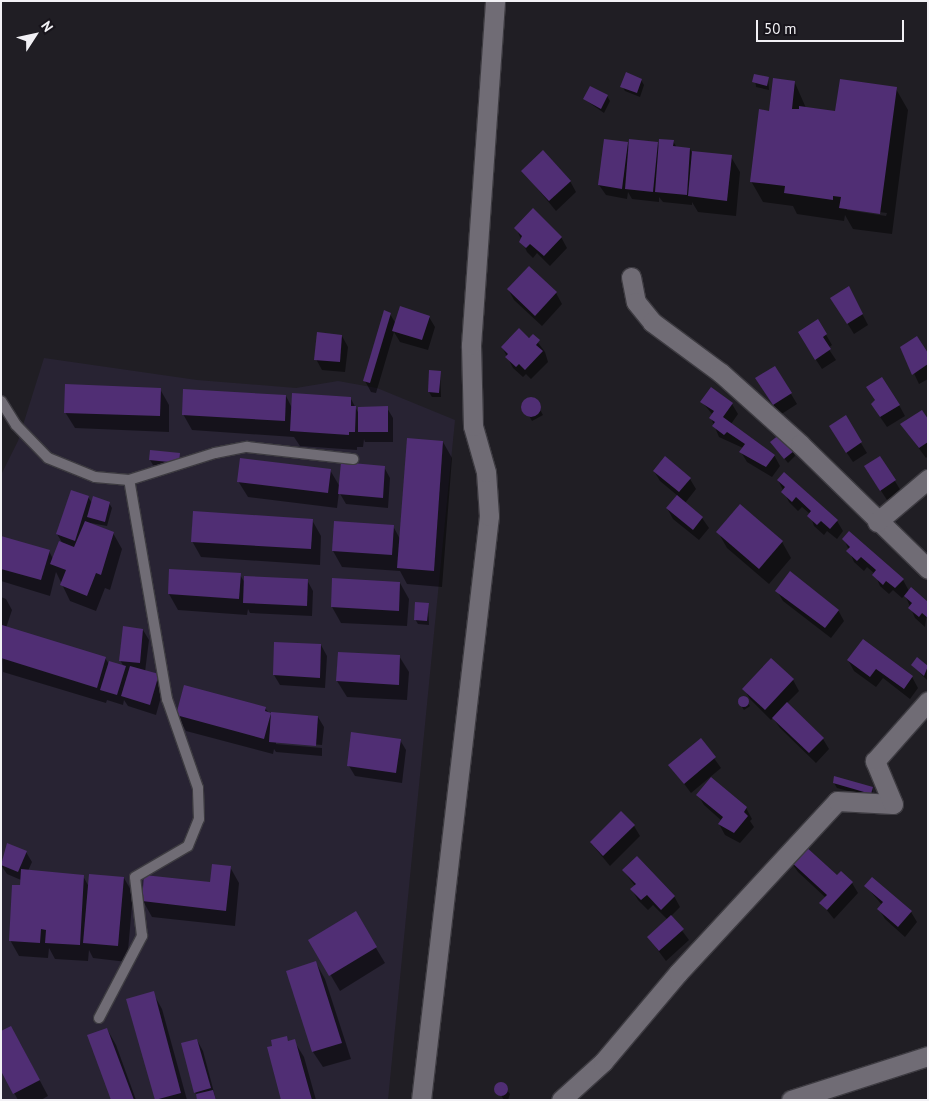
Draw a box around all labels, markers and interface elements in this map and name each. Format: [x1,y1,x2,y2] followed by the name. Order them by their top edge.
[10,10,60,60] north arrow
[759,10,906,42] scale bar
[37,17,57,35] text: N
[764,19,797,38] text: 50 m

